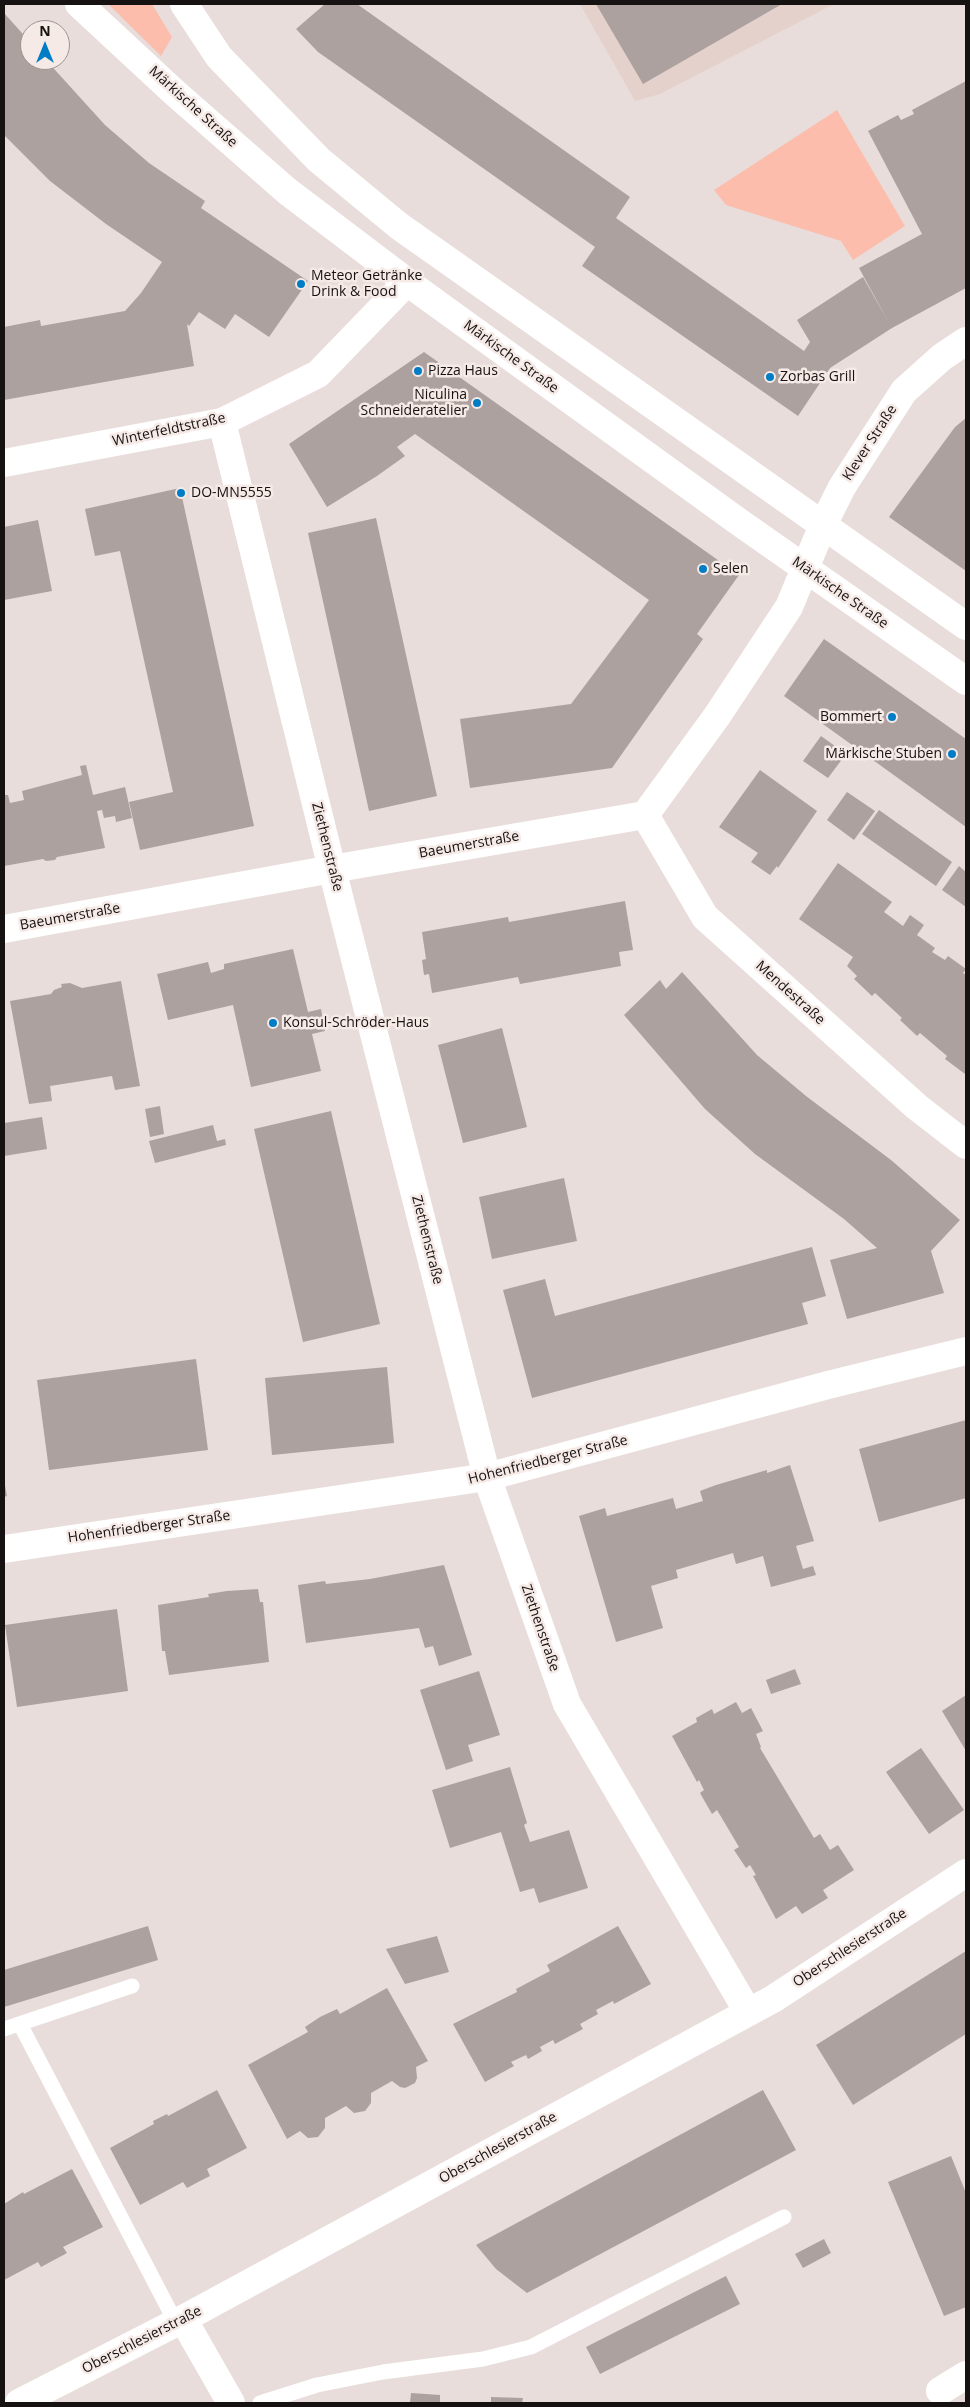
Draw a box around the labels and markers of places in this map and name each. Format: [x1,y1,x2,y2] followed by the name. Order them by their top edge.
[311,268,422,300] place label: Meteor Getränke Drink & Food
[295,278,307,290] marker: Meteor Getränke Drink & Food
[428,363,498,379] place label: Pizza Haus
[412,365,424,377] marker: Pizza Haus
[780,369,855,385] place label: Zorbas Grill
[764,371,776,383] marker: Zorbas Grill
[361,387,467,420] place label: Niculina Schneideratelier
[471,397,483,409] marker: Niculina Schneideratelier
[191,485,272,501] place label: DO-MN5555
[175,487,187,499] marker: DO-MN5555
[713,561,749,577] place label: Selen
[697,563,709,575] marker: Selen
[820,709,882,725] place label: Bommert
[886,711,898,723] marker: Bommert
[825,746,942,762] place label: Märkische Stuben
[946,748,958,760] marker: Märkische Stuben
[283,1015,429,1031] place label: Konsul-Schröder-Haus
[267,1017,279,1029] marker: Konsul-Schröder-Haus

